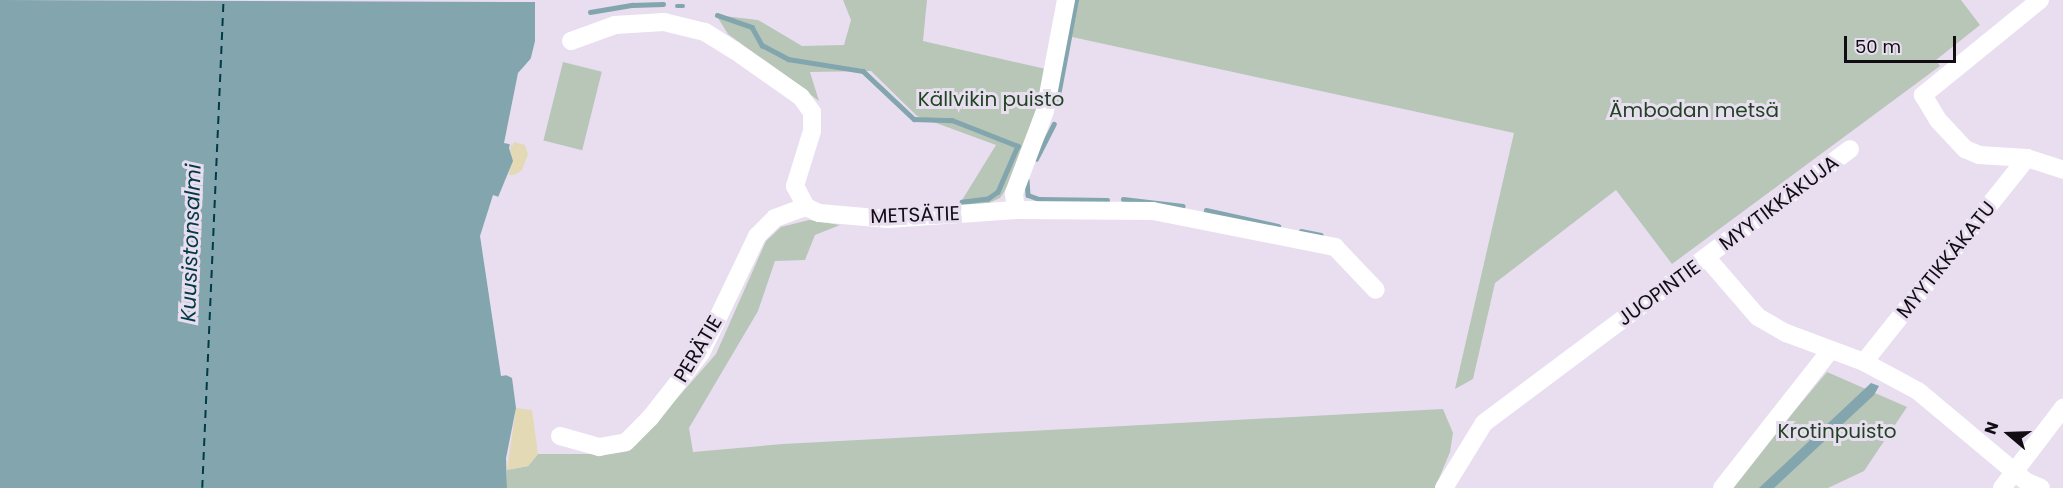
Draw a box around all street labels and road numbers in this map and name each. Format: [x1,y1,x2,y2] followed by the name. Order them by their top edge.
[1715,150,1843,256] street label: MYYTIKKÄKUJA
[1892,197,2000,323] street label: MYYTIKKÄKATU
[870,201,960,229] street label: METSÄTIE
[1613,255,1705,331] street label: JUOPINTIE
[669,311,727,387] street label: PERÄTIE

